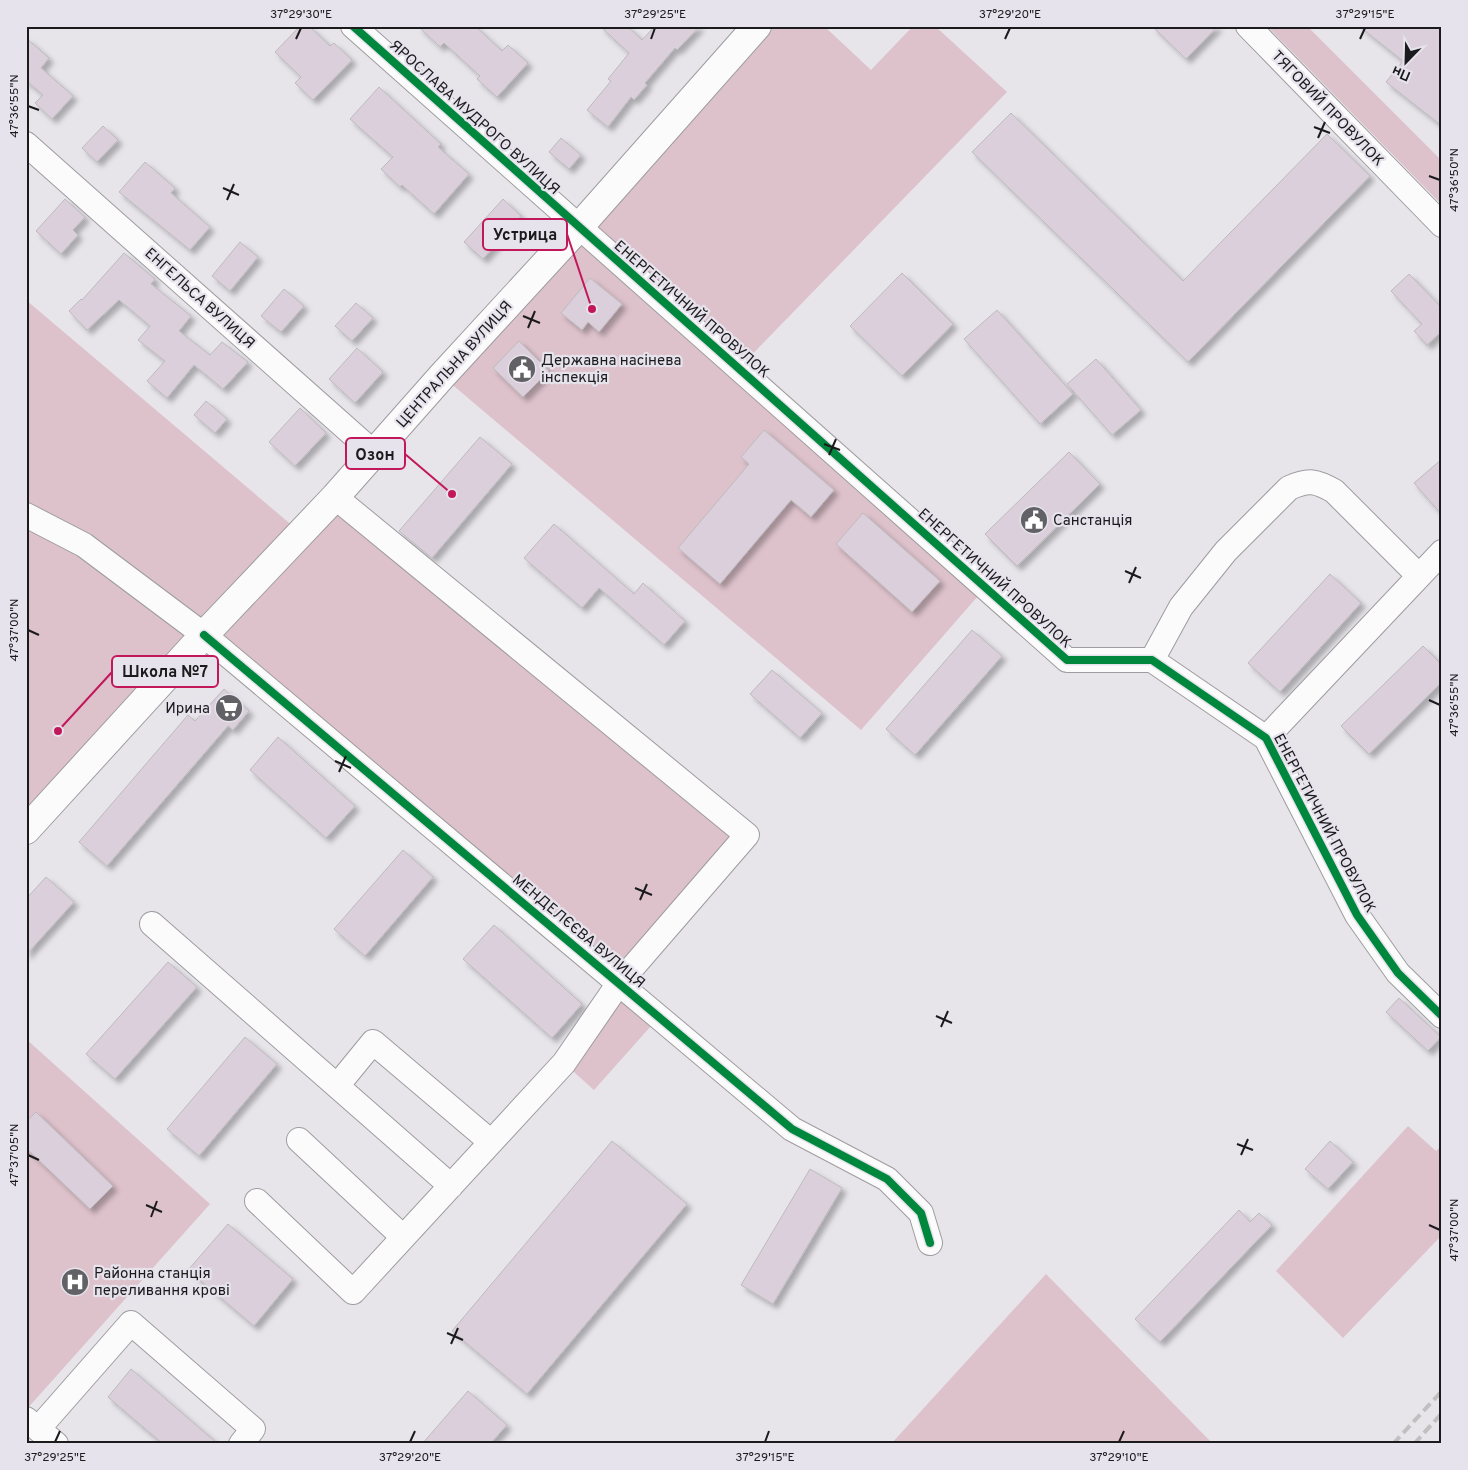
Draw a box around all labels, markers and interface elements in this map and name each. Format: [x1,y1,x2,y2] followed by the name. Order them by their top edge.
[270,7,332,23] text: 37°29'30"E
[624,7,686,23] text: 37°29'25"E
[979,7,1041,23] text: 37°29'20"E
[1335,7,1395,23] text: 37°29'15"E
[385,36,563,200] street label: ЯРОСЛАВА МУДРОГО ВУЛИЦЯ
[1380,38,1430,88] north arrow
[1267,46,1389,171] street label: ТЯГОВИЙ ПРОВУЛОК
[1389,61,1414,84] text: Пн
[7,74,23,138] text: 47°36'55"N
[1447,148,1463,212] text: 47°36'50"N
[483,219,567,250] callout: Устрица
[493,226,557,246] text: Устрица
[609,236,774,383] street label: ЕНЕРГЕТИЧНИЙ ПРОВУЛОК
[140,245,258,354] street label: ЕНГЕЛЬСА ВУЛИЦЯ
[393,298,517,432] street label: ЦЕНТРАЛЬНА ВУЛИЦЯ
[541,352,682,388] place label: Державна насiнева iнспекцiя
[507,354,537,384] public building icon: Державна насiнева iнспекцiя
[346,438,405,469] callout: Озон
[355,446,395,466] text: Озон
[913,504,1076,653] street label: ЕНЕРГЕТИЧНИЙ ПРОВУЛОК
[1019,505,1049,535] public building icon: Санстанція
[1053,512,1132,531] place label: Санстанція
[7,598,23,662] text: 47°37'00"N
[112,656,218,687] callout: Школа №7
[122,663,208,683] text: Школа №7
[1447,673,1463,737] text: 47°36'55"N
[214,693,244,723] supermarket icon: Ирина
[165,700,210,719] place label: Ирина
[1268,730,1381,917] street label: ЕНЕРГЕТИЧНИЙ ПРОВУЛОК
[508,871,648,993] street label: МЕНДЕЛЄЄВА ВУЛИЦЯ
[7,1124,23,1186] text: 47°37'05"N
[1447,1198,1463,1262] text: 47°37'00"N
[94,1265,230,1301] place label: Районна станція переливання крові
[60,1267,90,1297] hospital icon: Районна станція переливання крові
[24,1450,86,1466] text: 37°29'25"E
[379,1450,441,1466] text: 37°29'20"E
[735,1450,795,1466] text: 37°29'15"E
[1089,1450,1149,1466] text: 37°29'10"E

